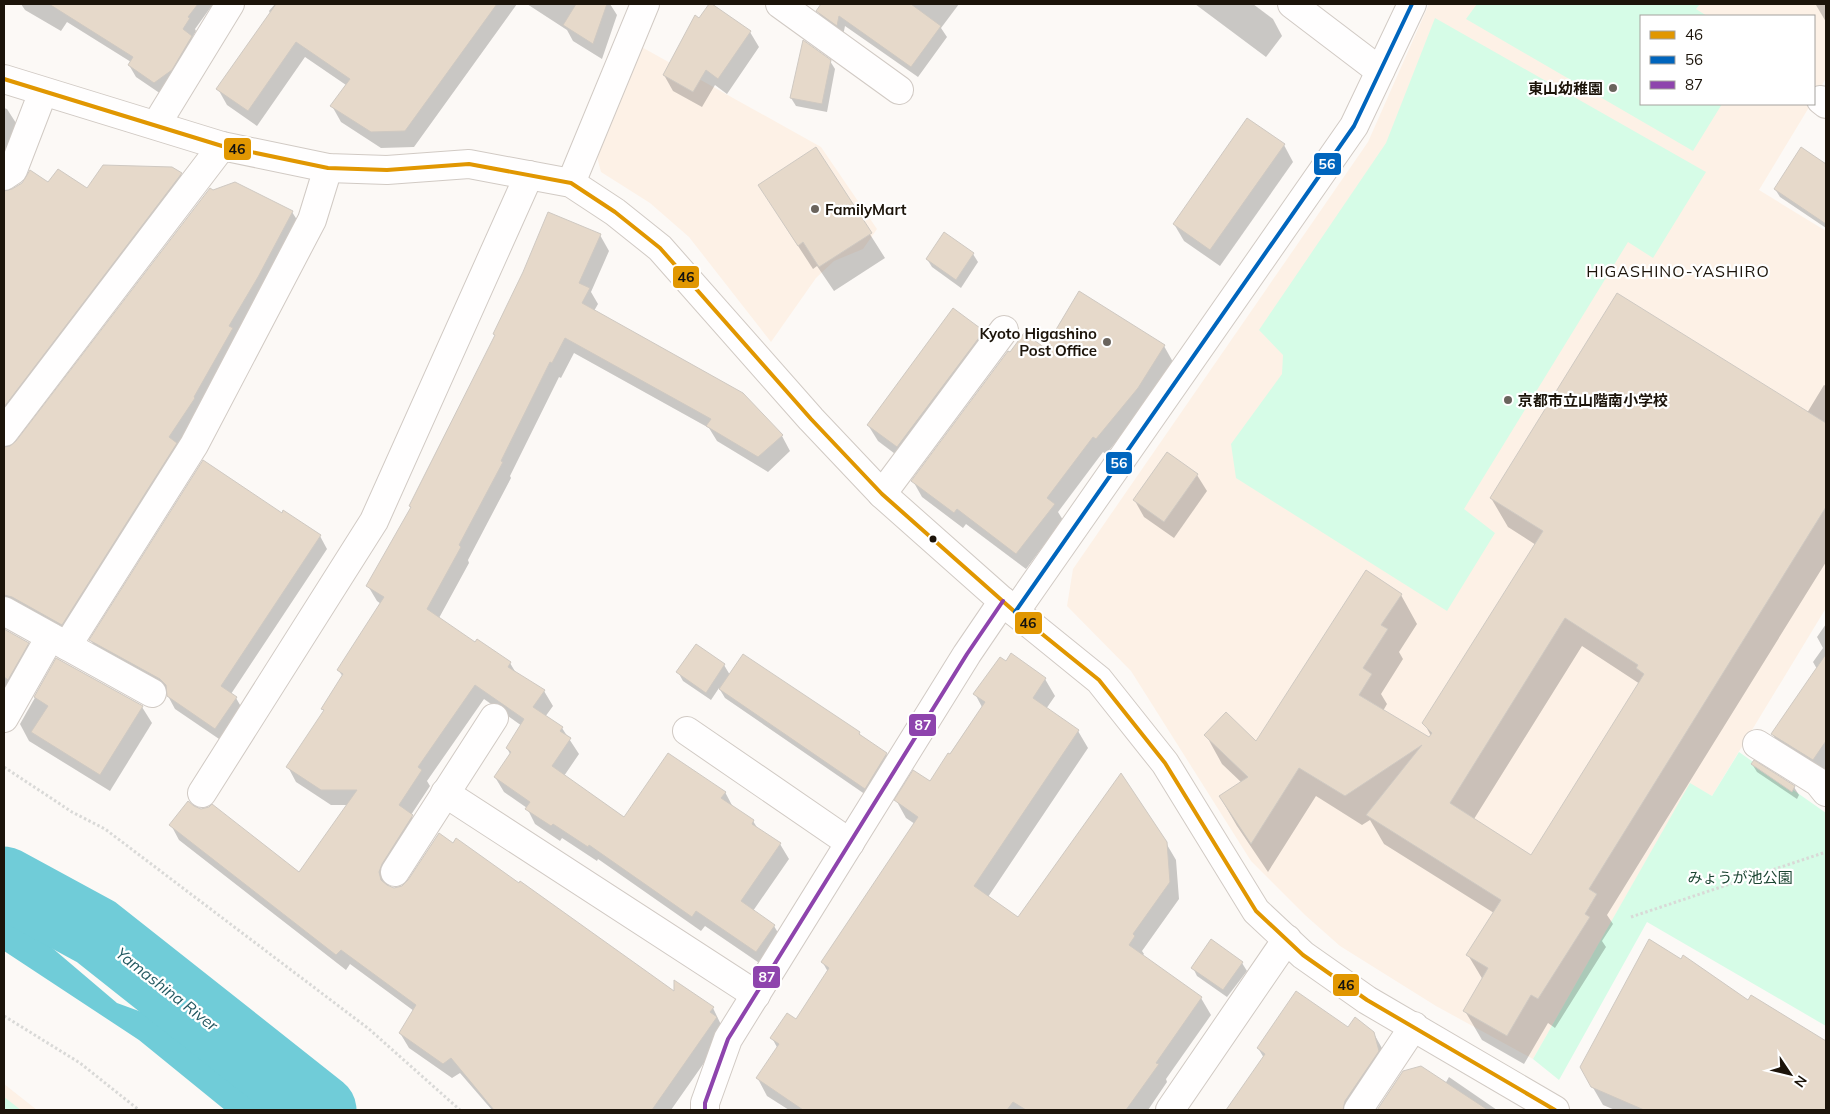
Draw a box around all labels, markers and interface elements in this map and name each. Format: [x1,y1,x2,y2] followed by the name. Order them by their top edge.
[1640,15,1815,105] legend
[1685,25,1703,44] text: 46
[1685,50,1703,69] text: 56
[1685,75,1703,94] text: 87
[1528,79,1603,98] place label: 東山幼稚園
[1607,82,1619,94] marker: 東山幼稚園
[223,137,252,161] line badge: 46
[229,140,245,158] text: 46
[1313,152,1342,176] line badge: 56
[1319,155,1335,173] text: 56
[825,200,907,219] place label: FamilyMart
[809,203,821,215] marker: FamilyMart
[1586,261,1770,281] district label: HIGASHINO-YASHIRO
[672,265,700,289] line badge: 46
[678,268,694,286] text: 46
[980,324,1097,360] place label: Kyoto Higashino Post Office
[1101,336,1113,348] marker: Kyoto Higashino Post Office
[1518,391,1668,410] place label: 京都市立山階南小学校
[1502,394,1514,406] marker: 京都市立山階南小学校
[1105,451,1133,475] line badge: 56
[1111,454,1127,472] text: 56
[928,534,938,544] unlabelled marker
[1014,611,1043,635] line badge: 46
[1020,614,1036,632] text: 46
[908,713,937,737] line badge: 87
[915,716,931,734] text: 87
[1687,868,1793,887] park label: みょうが池公園
[112,943,223,1036] water label: Yamashina River
[752,965,781,989] line badge: 87
[759,968,775,986] text: 87
[1332,973,1360,997] line badge: 46
[1338,976,1354,994] text: 46
[1765,1049,1815,1099] north arrow
[1790,1072,1811,1091] text: N

